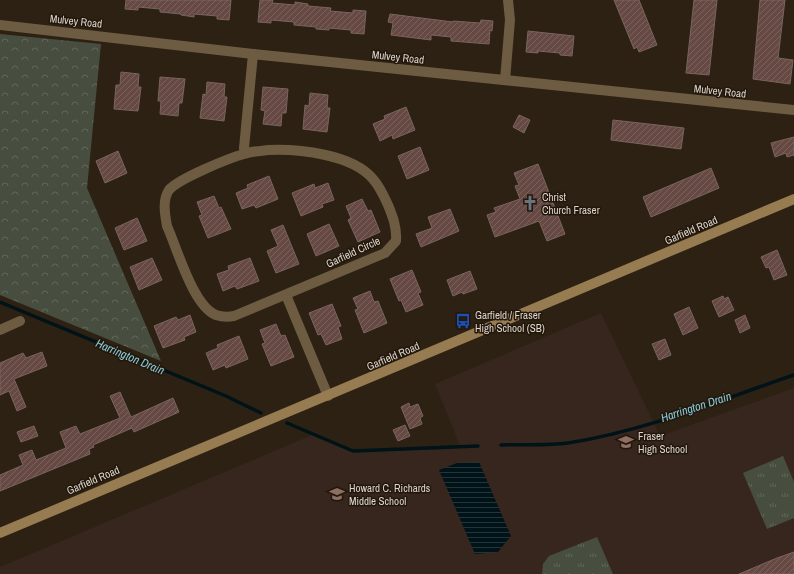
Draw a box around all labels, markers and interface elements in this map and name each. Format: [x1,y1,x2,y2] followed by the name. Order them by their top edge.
[49,11,103,31] street label: Mulvey Road
[371,47,425,67] street label: Mulvey Road
[693,81,747,101] street label: Mulvey Road
[542,190,600,217] place label: Christ Church Fraser
[521,194,539,212] church icon: Christ Church Fraser
[662,213,720,247] street label: Garfield Road
[324,233,382,271] street label: Garfield Circle
[475,308,545,335] place label: Garfield / Fraser High School (SB)
[454,312,472,330] bus stop icon: Garfield / Fraser High School (SB)
[93,335,167,379] water label: Harrington Drain
[364,339,422,373] street label: Garfield Road
[659,388,733,426] water label: Harrington Drain
[638,429,687,456] place label: Fraser High School
[617,433,635,451] school or university icon: Fraser High School
[64,463,122,497] street label: Garfield Road
[349,481,431,508] place label: Howard C. Richards Middle School
[328,485,346,503] school or university icon: Howard C. Richards Middle School

